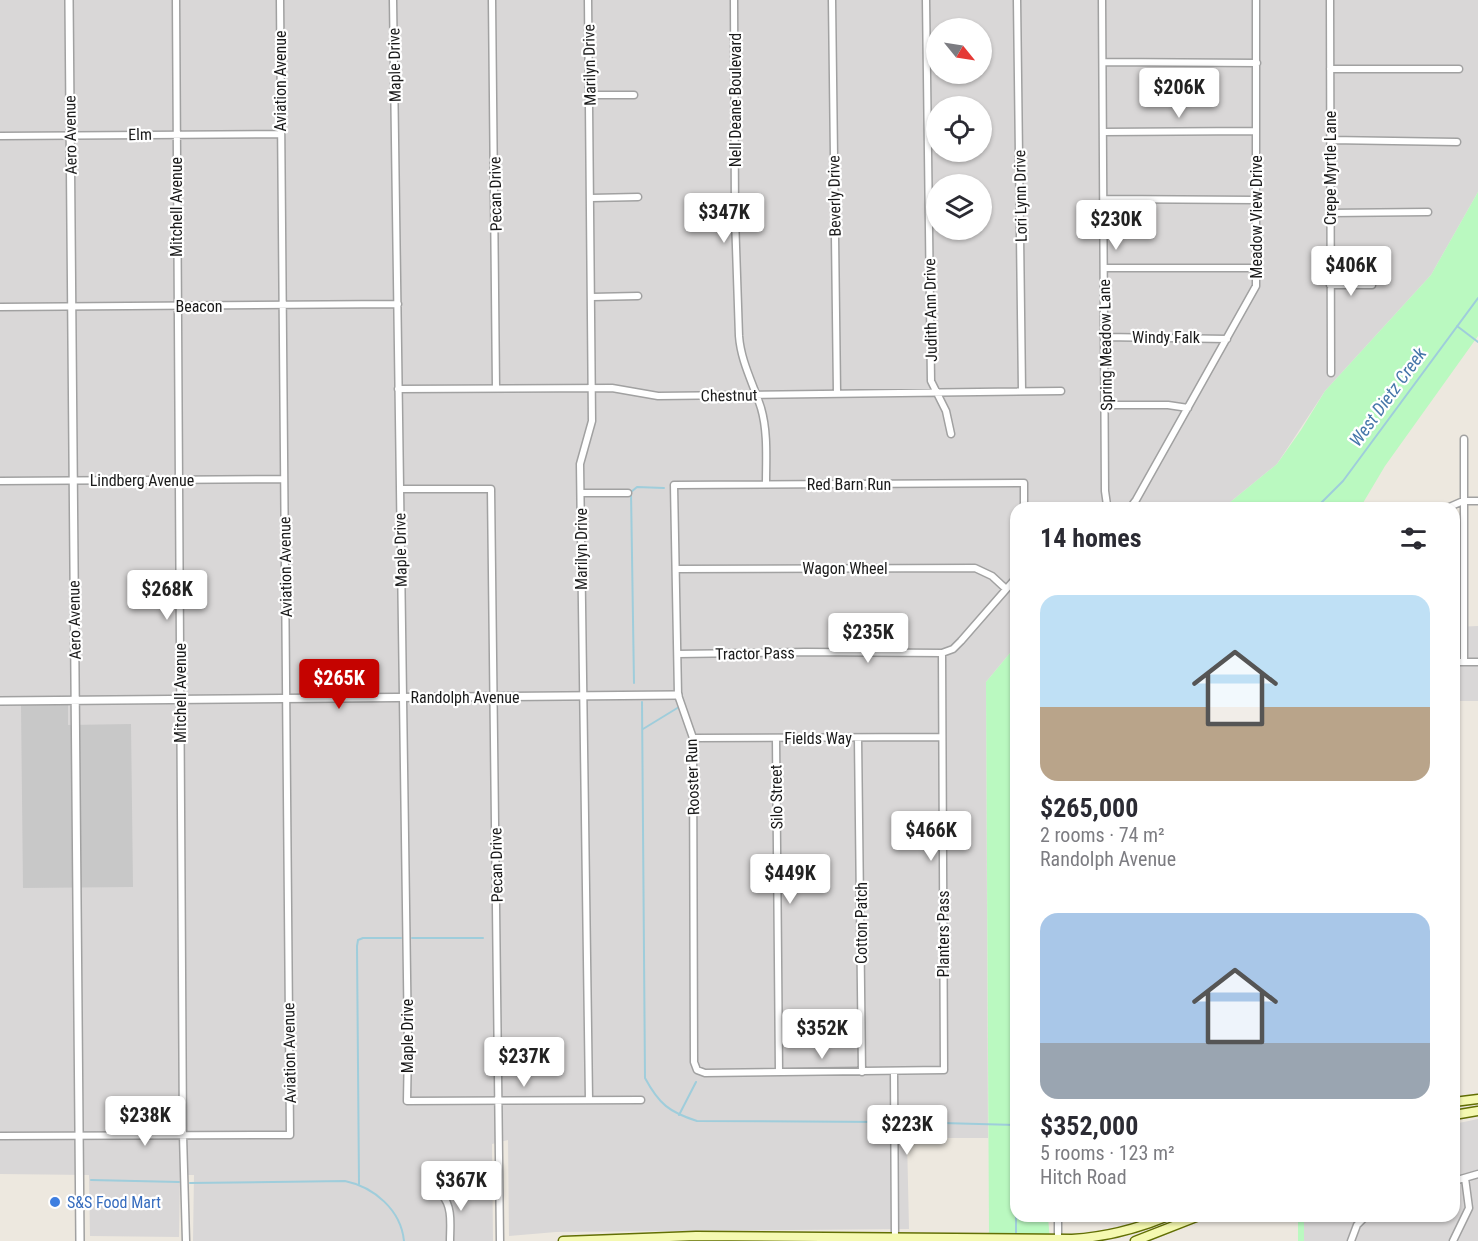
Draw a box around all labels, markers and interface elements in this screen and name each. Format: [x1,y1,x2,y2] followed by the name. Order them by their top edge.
[926,18,992,84] north arrow
[926,18,992,240] map controls
[579,24,600,106] street label: Marilyn Drive
[384,28,405,102] street label: Maple Drive
[271,31,290,131] street label: Aviation Avenue
[726,33,745,167] street label: Nell Deane Boulevard
[1137,68,1221,119] pin: $206K
[1153,75,1205,99] text: $206K
[60,95,81,175] street label: Aero Avenue
[926,96,992,162] button: locate
[1321,111,1340,225] street label: Crepe Myrtle Lane
[128,125,152,144] street label: Elm
[1010,150,1031,242] street label: Lori Lynn Drive
[824,155,845,237] street label: Beverly Drive
[1247,155,1266,279] street label: Meadow View Drive
[485,156,506,231] street label: Pecan Drive
[167,157,186,257] street label: Mitchell Avenue
[926,174,992,240] button: layers
[682,193,766,244] pin: $347K
[698,200,750,224] text: $347K
[1074,200,1158,251] pin: $230K
[1090,207,1142,231] text: $230K
[1309,246,1393,297] pin: $406K
[1325,253,1377,277] text: $406K
[920,258,941,362] street label: Judith Ann Drive
[1095,279,1116,411] street label: Spring Meadow Lane
[175,297,223,316] street label: Beacon
[1132,328,1201,347] street label: Windy Falk
[1345,342,1431,450] water label: West Dietz Creek
[701,386,758,405] street label: Chestnut
[90,471,194,490] street label: Lindberg Avenue
[807,475,891,494] street label: Red Barn Run
[572,508,591,590] street label: Marilyn Drive
[390,513,411,587] street label: Maple Drive
[275,516,296,618] street label: Aviation Avenue
[1397,522,1430,555] icon: filters
[1040,523,1142,553] text: 14 homes
[802,559,888,578] street label: Wagon Wheel
[125,570,209,621] pin: $268K
[141,577,193,601] text: $268K
[64,580,85,660] street label: Aero Avenue
[826,613,910,664] pin: $235K
[842,620,894,644] text: $235K
[1181,634,1289,742] icon: home
[171,643,190,743] street label: Mitchell Avenue
[715,643,795,664] street label: Tractor Pass
[297,659,381,710] pin: $265K
[313,666,365,690] text: $265K
[411,688,519,707] street label: Randolph Avenue
[784,729,852,748] street label: Fields Way
[682,738,703,816] street label: Rooster Run
[766,764,787,830] street label: Silo Street
[1040,793,1138,823] text: $265,000
[889,811,973,862] pin: $466K
[905,818,957,842] text: $466K
[1040,823,1165,847] text: 2 rooms · 74 m²
[486,827,507,902] street label: Pecan Drive
[1040,847,1176,871] text: Randolph Avenue
[748,854,832,905] pin: $449K
[764,861,816,885] text: $449K
[852,882,871,964] street label: Cotton Patch
[934,890,953,978] street label: Planters Pass
[1181,952,1289,1060] icon: home
[398,999,417,1073] street label: Maple Drive
[279,1002,300,1104] street label: Aviation Avenue
[780,1009,864,1060] pin: $352K
[796,1016,848,1040] text: $352K
[482,1037,566,1088] pin: $237K
[498,1044,550,1068] text: $237K
[103,1096,187,1147] pin: $238K
[119,1103,171,1127] text: $238K
[865,1105,949,1156] pin: $223K
[1040,1111,1138,1141] text: $352,000
[881,1112,933,1136] text: $223K
[1040,1141,1175,1165] text: 5 rooms · 123 m²
[419,1161,503,1212] pin: $367K
[1040,1165,1127,1189] text: Hitch Road
[435,1168,487,1192] text: $367K
[67,1193,161,1212] place label: S&S Food Mart
[48,1195,62,1209] marker: S&S Food Mart

